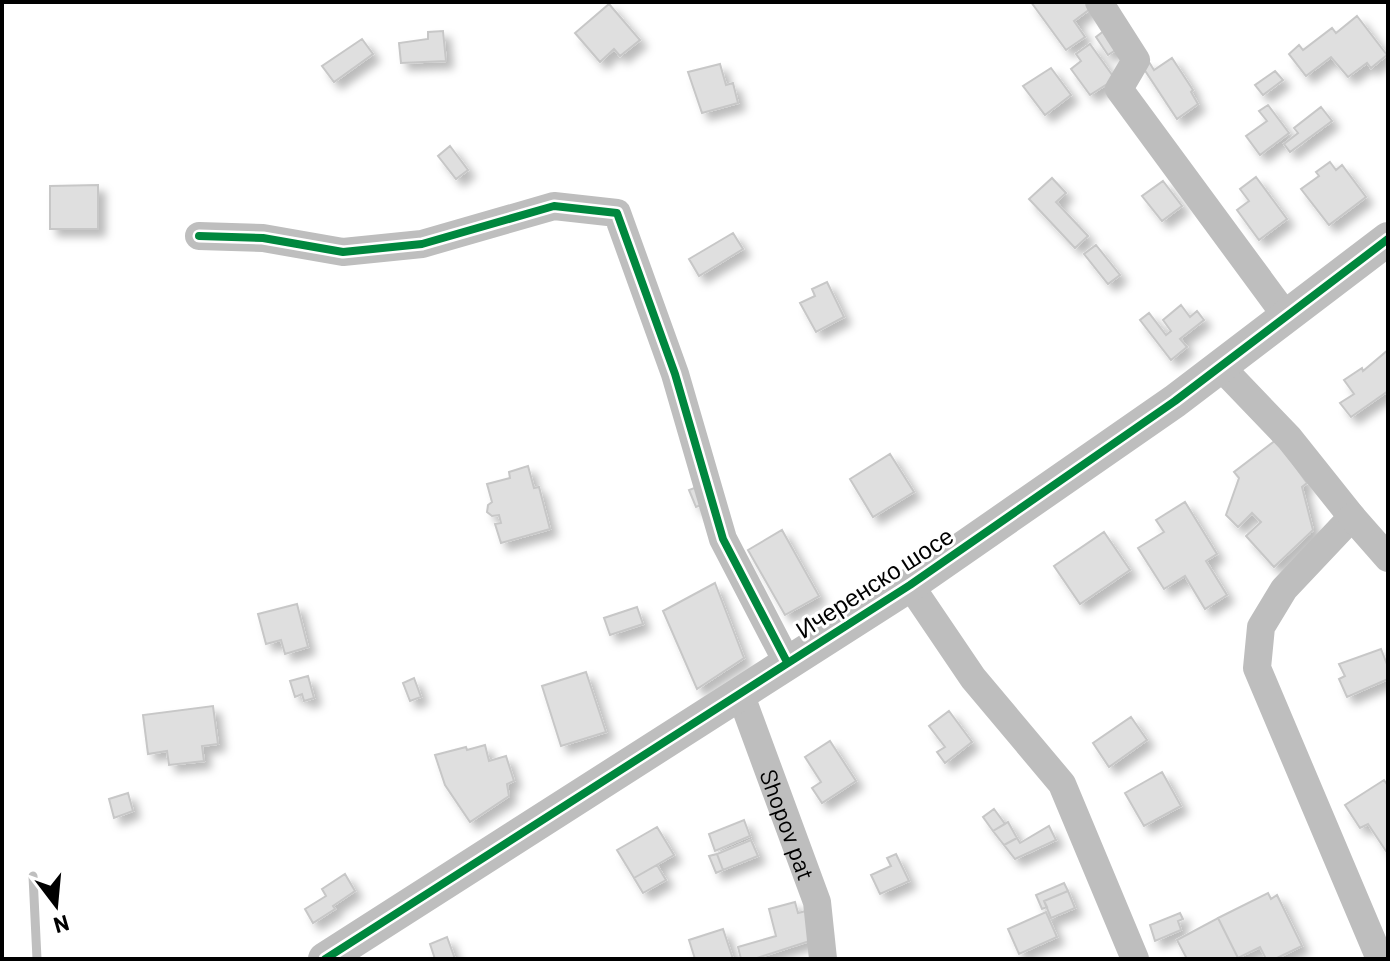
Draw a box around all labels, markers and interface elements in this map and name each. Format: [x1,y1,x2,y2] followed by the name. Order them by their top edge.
[790,520,958,644] street label: Ичеренско шосе
[755,765,822,884] street label: Shopov pat
[16,865,96,945] north arrow
[51,911,72,940] text: N

